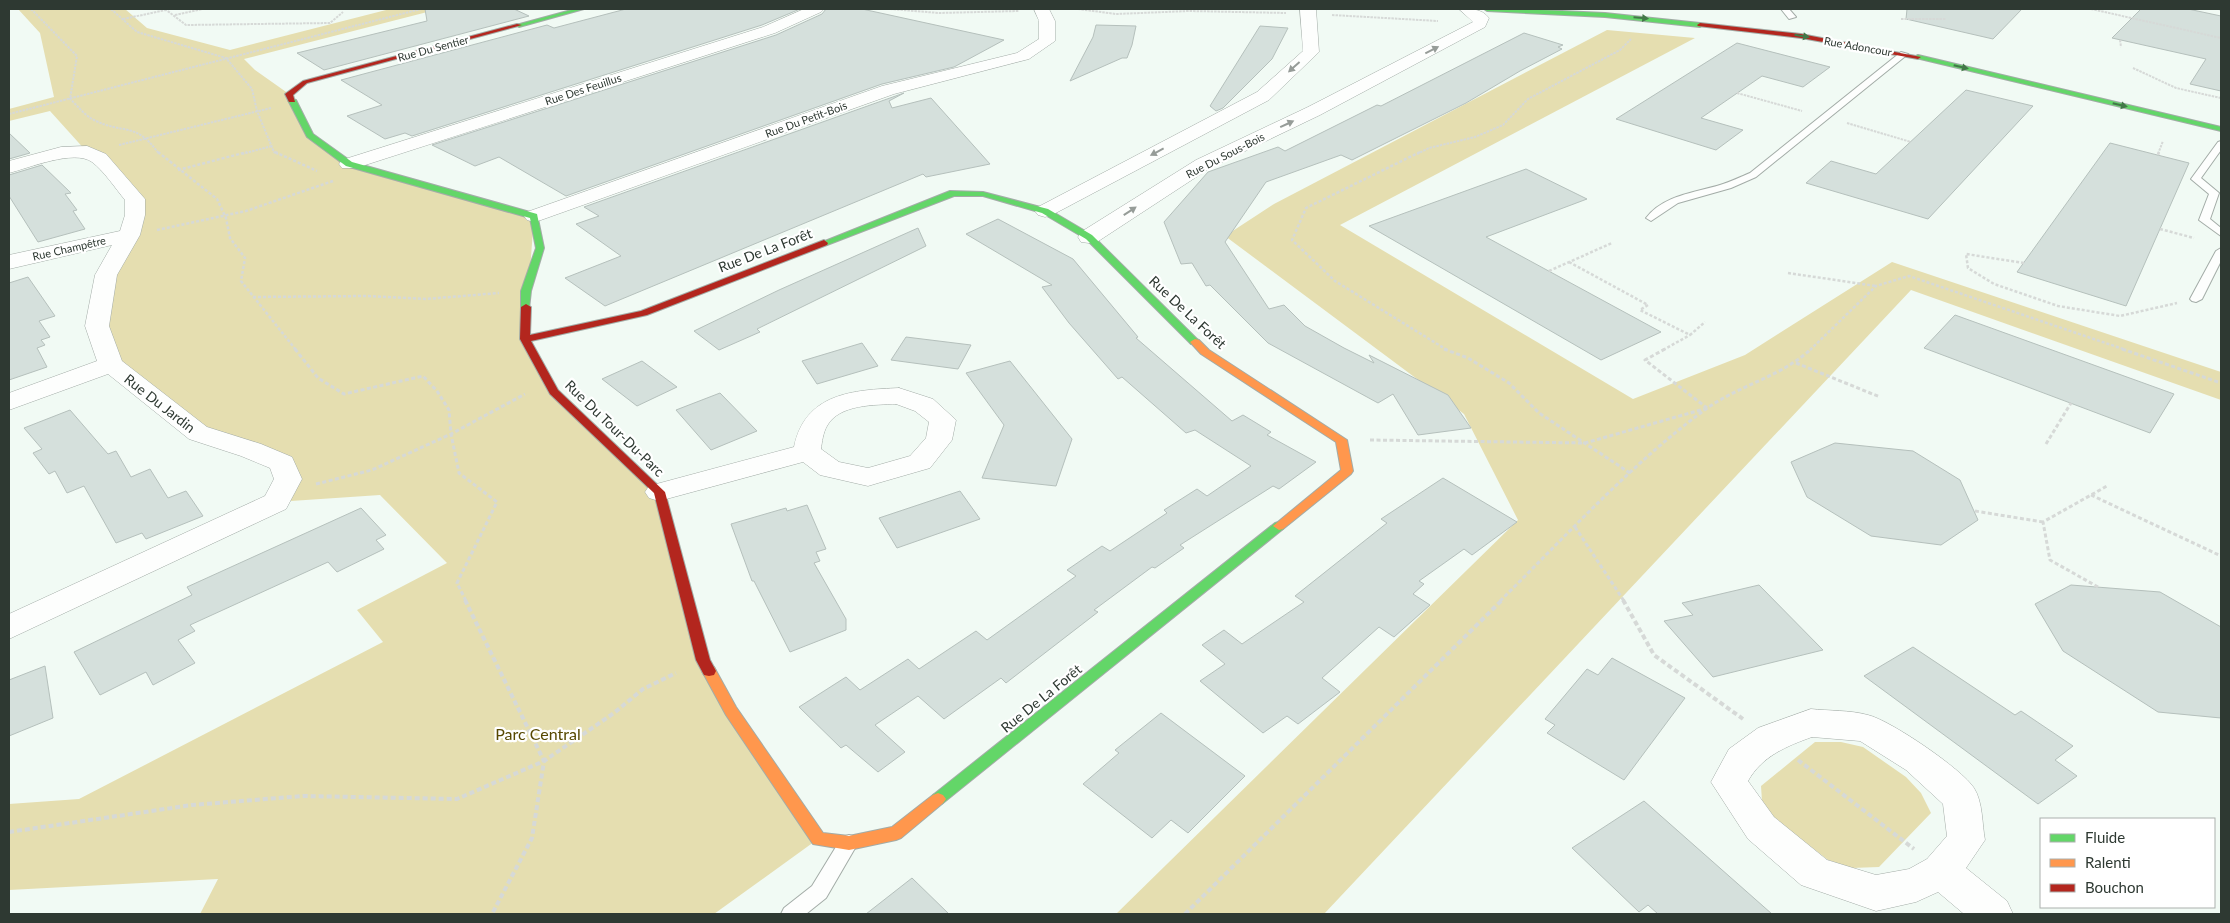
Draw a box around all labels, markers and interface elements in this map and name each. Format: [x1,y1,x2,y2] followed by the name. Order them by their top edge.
[1633,15,1649,23] one-way arrow
[396,32,470,64] street label: Rue Du Sentier
[1794,32,1810,40] one-way arrow
[1823,34,1893,58] street label: Rue Adoncour
[1424,46,1439,54] one-way arrow
[1288,61,1300,73] one-way arrow
[1954,63,1969,71] one-way arrow
[543,70,623,107] street label: Rue Des Feuillus
[763,98,849,140] street label: Rue Du Petit-Bois
[2112,101,2127,109] one-way arrow
[1280,119,1294,127] one-way arrow
[1184,129,1267,180] street label: Rue Du Sous-Bois
[1149,148,1164,156] one-way arrow
[1123,206,1137,216] one-way arrow
[716,224,814,276] street label: Rue De La Forêt
[31,233,107,263] street label: Rue Champêtre
[1146,272,1230,352] street label: Rue De La Forêt
[121,370,199,436] street label: Rue Du Jardin
[562,376,668,480] street label: Rue Du Tour-Du-Parc
[997,660,1085,736] street label: Rue De La Forêt
[495,724,581,743] park label: Parc Central
[2040,818,2215,908] legend
[2085,828,2125,846] text: Fluide
[2085,853,2131,871] text: Ralenti
[2085,878,2144,896] text: Bouchon

